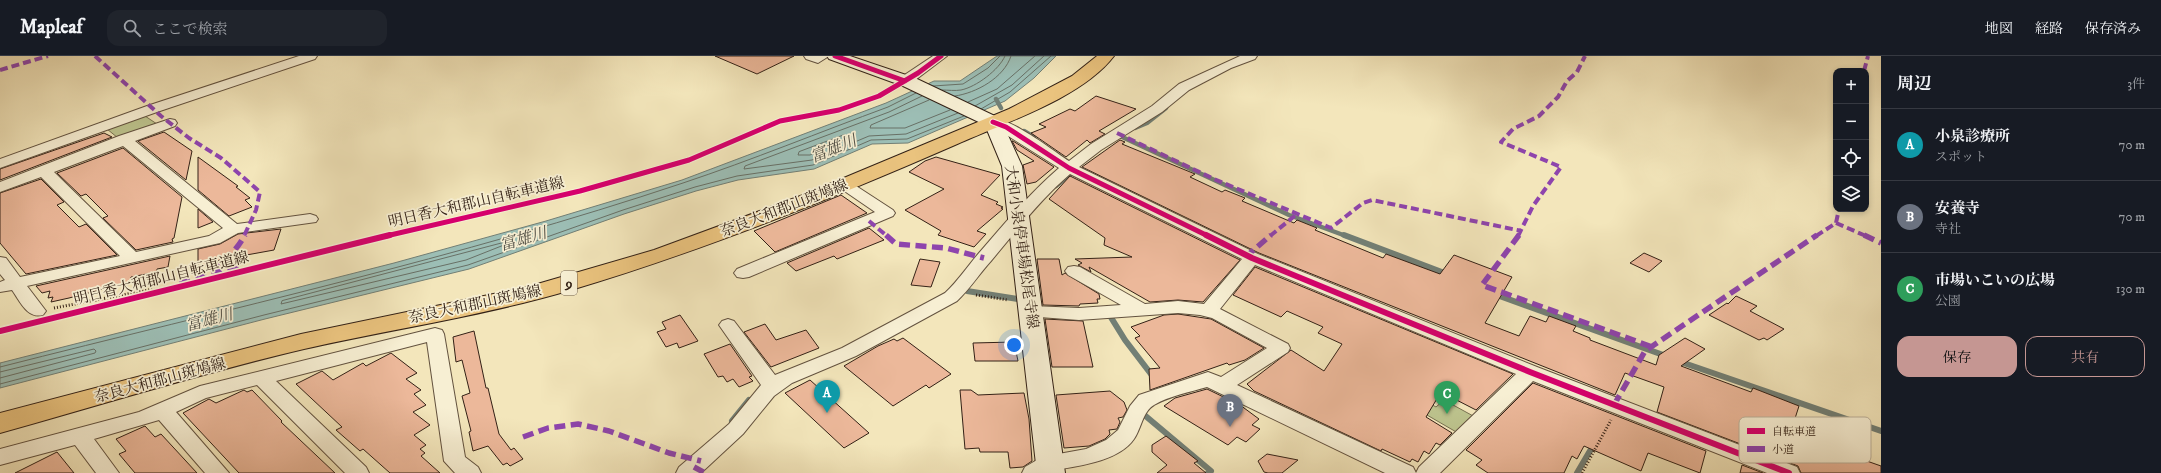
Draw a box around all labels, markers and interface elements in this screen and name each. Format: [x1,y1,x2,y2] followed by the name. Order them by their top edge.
[107,10,387,46] search box
[20,16,83,39] text: Mapleaf
[121,17,143,39] icon: search
[153,20,228,39] text: ここで検索
[1985,20,2013,38] text: 地図
[2035,20,2063,38] text: 経路
[2085,20,2141,38] text: 保存済み
[1833,68,1869,212] map controls
[1833,68,1869,104] button: +
[1897,73,1931,95] text: 周辺
[2127,76,2145,92] text: 3件
[1833,104,1869,140] button: −
[1935,127,2010,146] text: 小泉診療所
[807,130,861,167] water label: 富雄川
[1906,137,1914,153] text: A
[2119,137,2145,153] text: 70 m
[1833,140,1869,176] button: locate
[1935,149,1987,165] text: スポット
[1001,164,1042,330] street label: 大和小泉停車場松尾寺線
[386,173,566,232] street label: 明日香大和郡山自転車道線
[718,175,851,242] street label: 奈良大和郡山斑鳩線
[1833,176,1869,212] button: layers
[1935,199,1980,218] text: 安養寺
[1906,209,1914,225] text: B
[2119,209,2145,225] text: 70 m
[1935,221,1961,237] text: 寺社
[497,222,551,255] water label: 富雄川
[71,247,251,309] street label: 明日香大和郡山自転車道線
[561,271,577,295] road number: 9
[1935,271,2055,290] text: 市場いこいの広場
[407,281,543,328] street label: 奈良大和郡山斑鳩線
[1906,281,1914,297] text: C
[2116,281,2145,297] text: 130 m
[1935,293,1961,309] text: 公園
[183,304,237,336] water label: 富雄川
[1004,335,1024,355] your location
[1897,336,2017,377] button: 保存
[2025,336,2145,377] button: 共有
[92,354,228,407] street label: 奈良大和郡山斑鳩線
[814,380,840,413] pin: A
[1434,381,1460,414] pin: C
[1217,394,1243,427] pin: B
[1739,417,1871,463] legend
[1772,425,1816,439] text: 自転車道
[1772,443,1794,457] text: 小道

